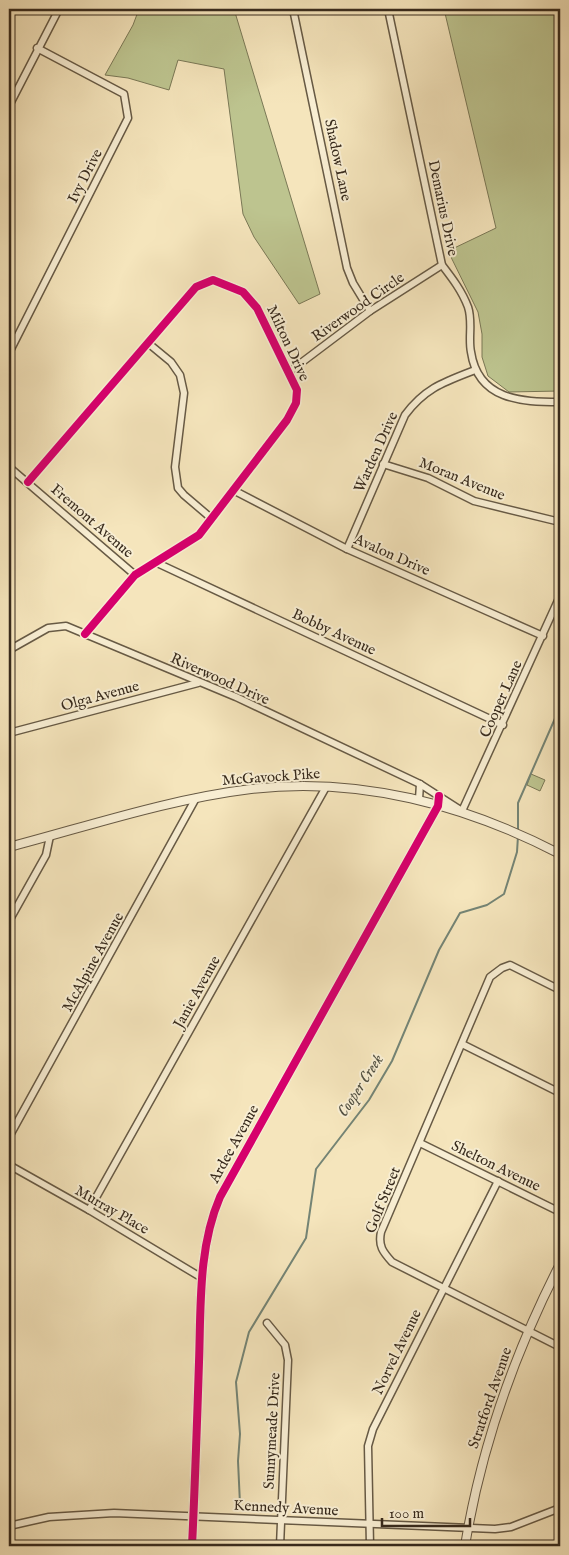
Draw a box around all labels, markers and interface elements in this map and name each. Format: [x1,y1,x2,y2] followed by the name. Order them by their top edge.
[320,117,356,203] street label: Shadow Lane
[63,146,107,206] street label: Ivy Drive
[424,158,462,258] street label: Demarius Drive
[308,268,408,346] street label: Riverwood Circle
[262,302,314,384] street label: Milton Drive
[350,409,402,495] street label: Warden Drive
[416,453,508,505] street label: Moran Avenue
[47,480,137,562] street label: Fremont Avenue
[350,529,433,580] street label: Avalon Drive
[289,604,379,660] street label: Bobby Avenue
[168,649,273,709] street label: Riverwood Drive
[475,657,527,741] street label: Cooper Lane
[59,676,141,716] street label: Olga Avenue
[221,764,321,790] street label: McGavock Pike
[58,909,128,1015] street label: McAlpine Avenue
[168,952,225,1033] street label: Janie Avenue
[333,1051,389,1121] water label: Cooper Creek
[204,1101,263,1187] street label: Ardee Avenue
[448,1136,544,1196] street label: Shelton Avenue
[361,1164,405,1236] street label: Golf Street
[72,1181,152,1239] street label: Murray Place
[368,1306,426,1398] street label: Norvel Avenue
[464,1345,516,1451] street label: Stratford Avenue
[259,1372,285,1490] street label: Sunnymeade Drive
[382,1495,469,1527] scale bar
[233,1496,339,1520] street label: Kennedy Avenue
[389,1504,425,1523] text: 100 m

